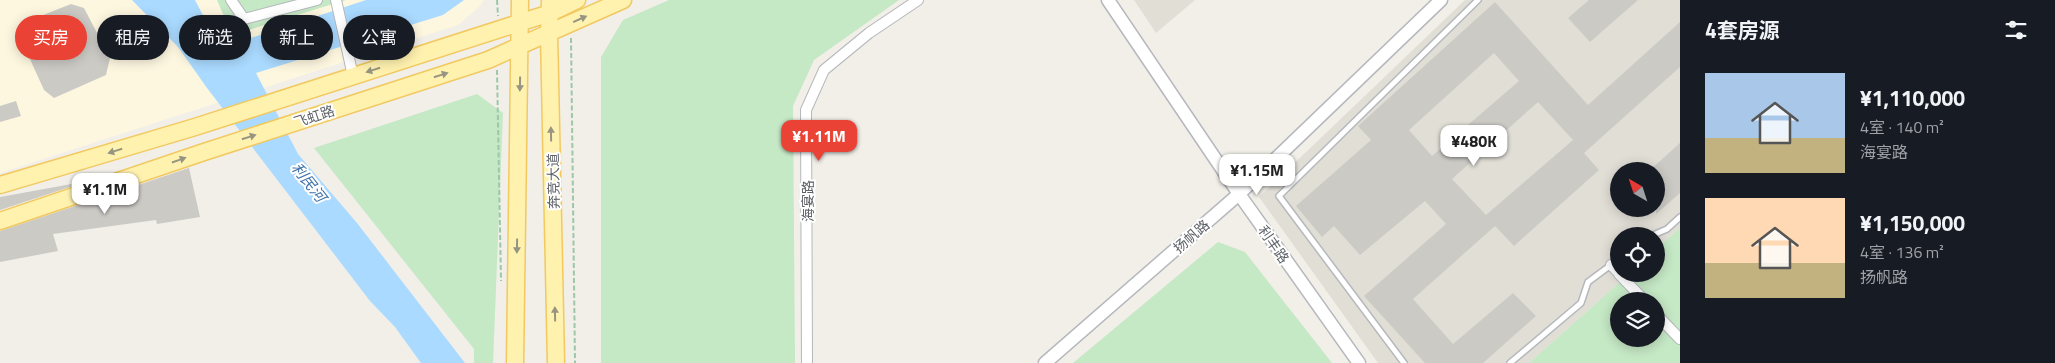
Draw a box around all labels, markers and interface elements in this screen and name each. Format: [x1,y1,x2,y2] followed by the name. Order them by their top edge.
[573,14,587,22] one-way arrow
[1705,14,1780,46] text: 4套房源
[15,15,87,60] chip: 买房
[97,15,169,60] chip: 租房
[179,15,251,60] chip: 筛选
[261,15,333,60] chip: 新上
[343,15,415,60] chip: 公寓
[2002,16,2030,44] icon: filters
[366,67,381,74] one-way arrow
[434,71,449,79] one-way arrow
[515,76,523,92] one-way arrow
[1860,82,1965,114] text: ¥1,110,000
[1745,93,1805,153] icon: home
[291,100,337,132] street label: 飞虹路
[1860,115,1944,139] text: 4室 · 140 m²
[778,120,860,162] pin: ¥1.11M
[792,124,846,148] text: ¥1.11M
[1439,124,1509,167] pin: ¥480K
[547,126,555,142] one-way arrow
[1451,129,1497,153] text: ¥480K
[242,133,257,140] one-way arrow
[1860,140,1908,164] text: 海宴路
[107,147,122,155] one-way arrow
[542,153,564,209] street label: 奔竞大道
[1216,154,1298,196] pin: ¥1.15M
[171,156,186,163] one-way arrow
[286,157,334,209] water label: 利民河
[1230,158,1284,182] text: ¥1.15M
[1610,162,1665,218] north arrow
[1610,162,1665,347] map controls
[70,172,140,215] pin: ¥1.1M
[83,177,127,201] text: ¥1.1M
[797,180,818,222] street label: 海宴路
[1860,207,1965,239] text: ¥1,150,000
[1168,214,1214,258] street label: 扬帆路
[1745,218,1805,278] icon: home
[1253,221,1295,267] street label: 利丰路
[1610,227,1665,282] button: locate
[513,238,521,254] one-way arrow
[1860,240,1944,264] text: 4室 · 136 m²
[1860,265,1908,289] text: 扬帆路
[1610,292,1665,347] button: layers
[551,306,559,322] one-way arrow

